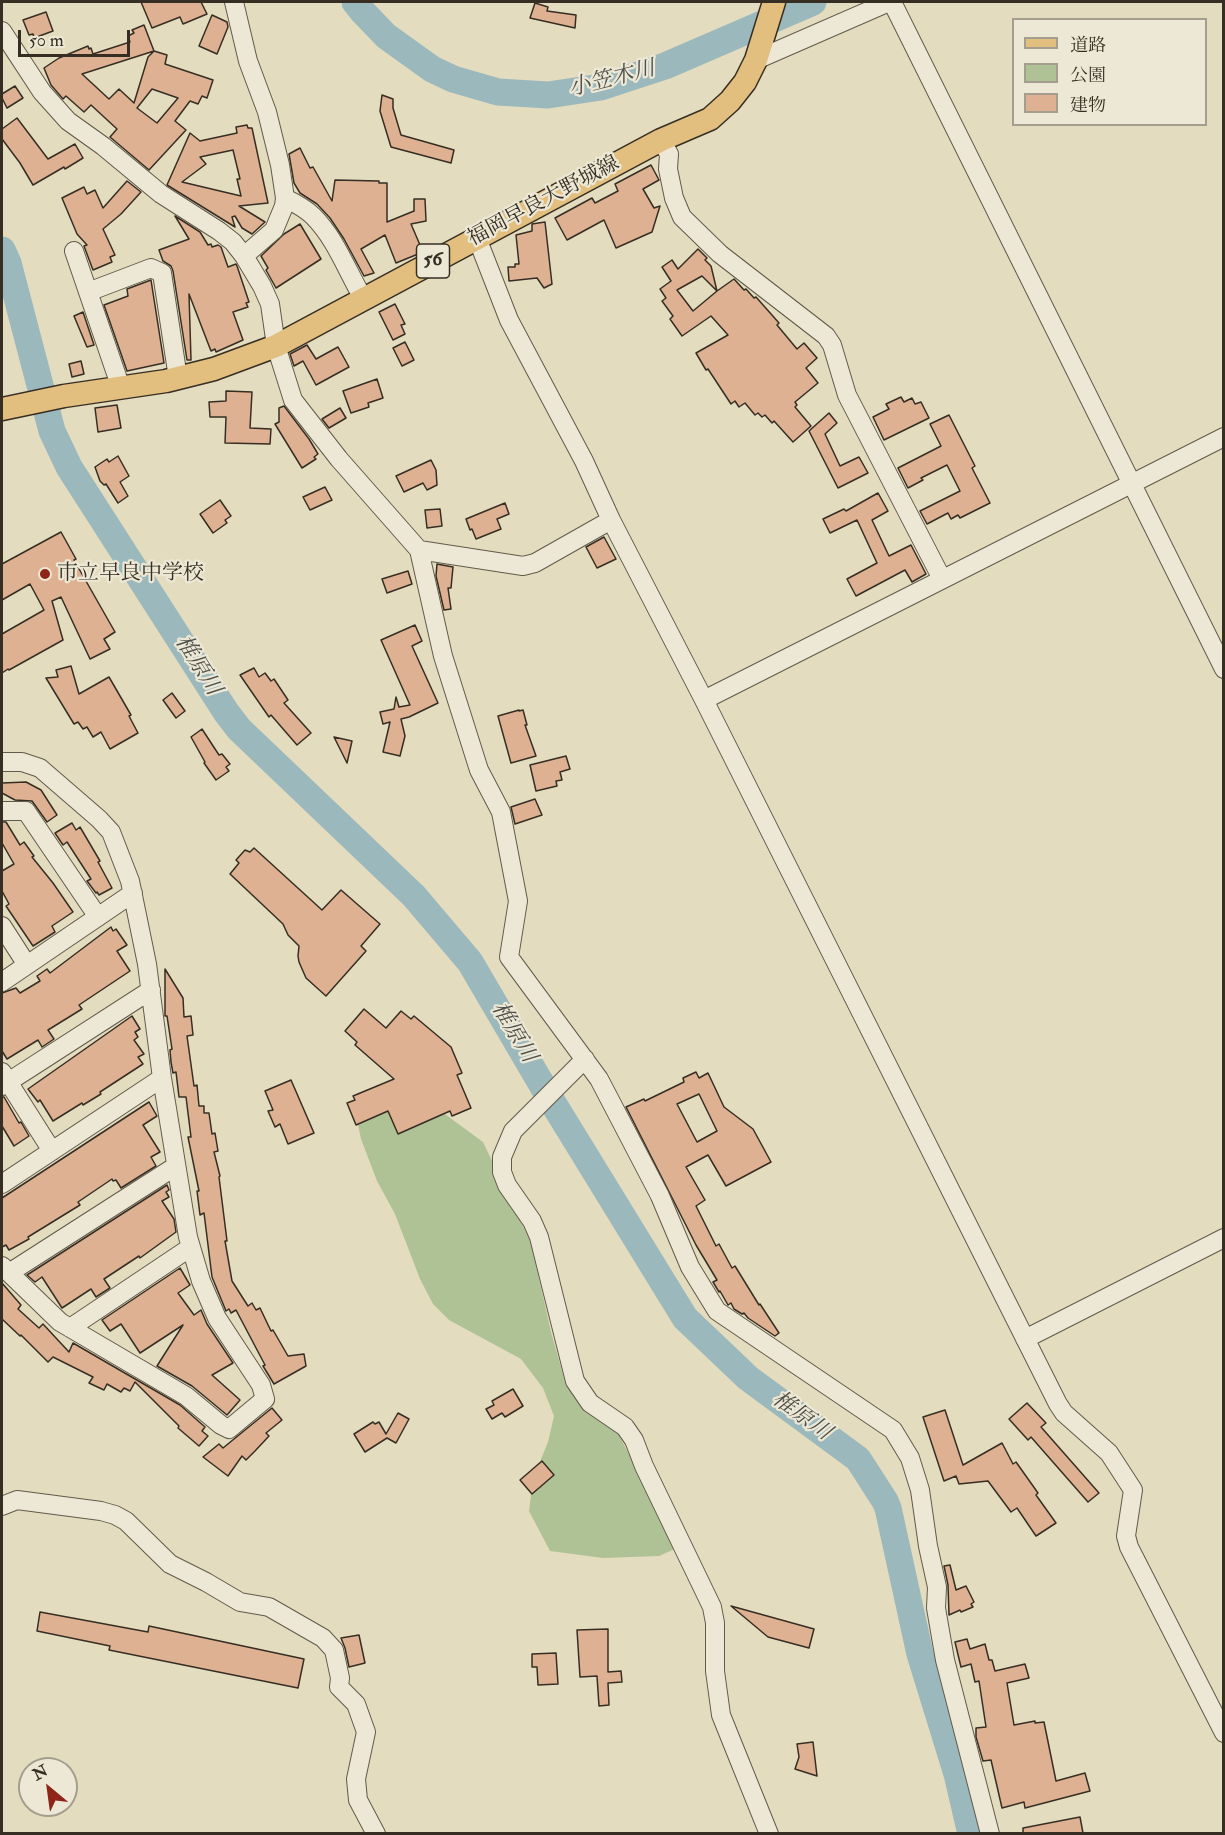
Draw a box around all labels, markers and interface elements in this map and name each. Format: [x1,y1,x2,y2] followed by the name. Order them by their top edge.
[21,18,134,56] scale bar
[1012,18,1207,126] legend
[29,29,64,52] text: 50 m
[1070,34,1106,57] text: 道路
[566,57,658,103] water label: 小笠木川
[1070,64,1106,87] text: 公園
[1070,94,1106,117] text: 建物
[464,151,624,253] street label: 福岡早良大野城線
[416,244,450,278] road number: 56
[57,561,204,587] place label: 市立早良中学校
[38,567,52,581] marker: 市立早良中学校
[168,631,226,701] water label: 椎原川
[485,998,541,1068] water label: 椎原川
[767,1387,835,1447] water label: 椎原川
[18,1757,78,1817] north arrow
[29,1761,51,1785] text: N

